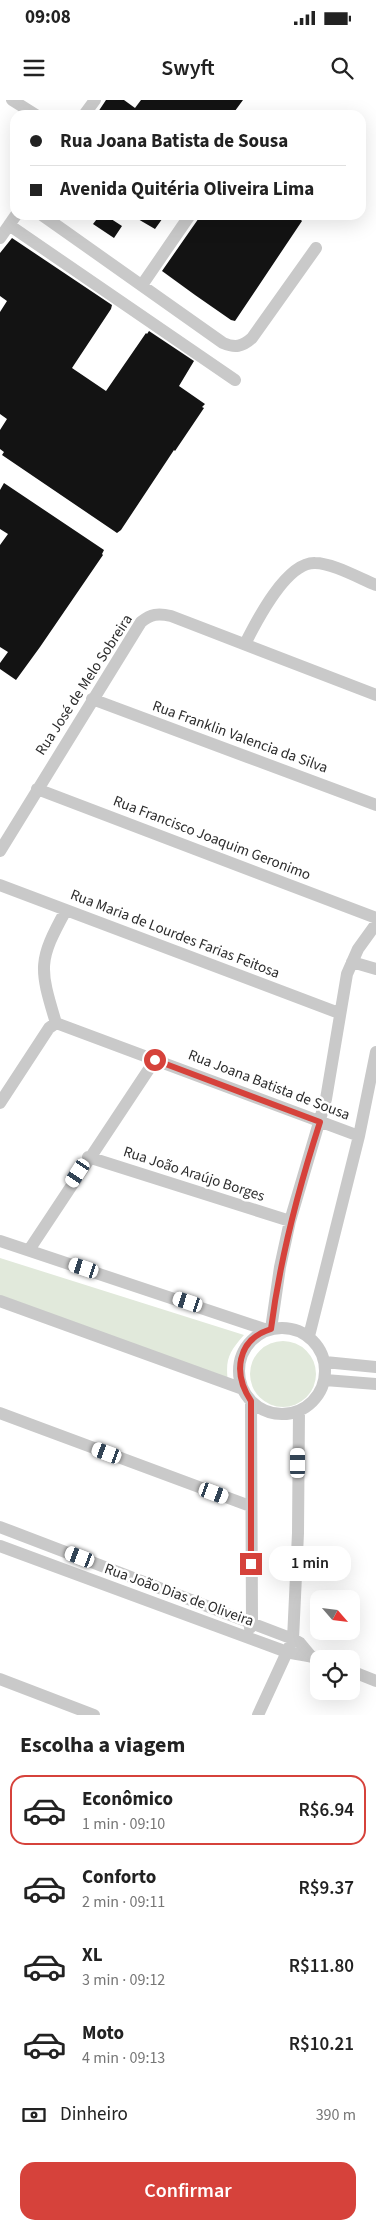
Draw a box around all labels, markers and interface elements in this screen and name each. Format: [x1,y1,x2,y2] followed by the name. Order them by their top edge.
[25,4,71,31] text: 09:08
[161,52,215,84] text: Swyft
[20,54,48,82] icon: menu
[328,54,356,82] icon: search
[60,128,288,155] text: Rua Joana Batista de Sousa
[60,176,314,203] text: Avenida Quitéria Oliveira Lima
[30,610,138,760] street label: Rua José de Melo Sobreira
[149,695,331,779] street label: Rua Franklin Valencia da Silva
[110,791,314,885] street label: Rua Francisco Joaquim Geronimo
[67,884,283,984] street label: Rua Maria de Lourdes Farias Feitosa
[185,1044,353,1126] street label: Rua Joana Batista de Sousa
[144,1049,166,1071] route start
[121,1141,267,1207] street label: Rua João Araújo Borges
[63,1156,92,1190] car
[67,1256,100,1280] car
[171,1290,204,1314] car
[90,1441,123,1465] car
[290,1448,305,1478] car
[197,1481,230,1505] car
[63,1545,96,1569] car
[268,1546,351,1582] callout: 1 min
[291,1552,329,1574] text: 1 min
[240,1553,262,1575] route end
[101,1558,257,1632] street label: Rua João Dias de Oliveira
[310,1590,360,1640] north arrow
[310,1590,360,1700] map controls
[310,1650,360,1700] button: locate
[20,1729,185,1761] text: Escolha a viagem
[82,1786,173,1813] text: Econômico
[22,1788,67,1833] icon: car
[299,1797,354,1824] text: R$6.94
[82,1813,165,1835] text: 1 min · 09:10
[82,1864,156,1891] text: Conforto
[22,1866,67,1911] icon: car
[299,1875,354,1902] text: R$9.37
[82,1891,165,1913] text: 2 min · 09:11
[82,1942,103,1969] text: XL
[22,1944,67,1989] icon: car
[289,1953,354,1980] text: R$11.80
[82,1969,165,1991] text: 3 min · 09:12
[82,2020,124,2047] text: Moto
[22,2022,67,2067] icon: car
[289,2031,354,2058] text: R$10.21
[82,2047,165,2069] text: 4 min · 09:13
[20,2101,48,2129] icon: cash
[60,2101,128,2128] text: Dinheiro
[316,2104,356,2126] text: 390 m
[20,2162,356,2220] button: Confirmar

